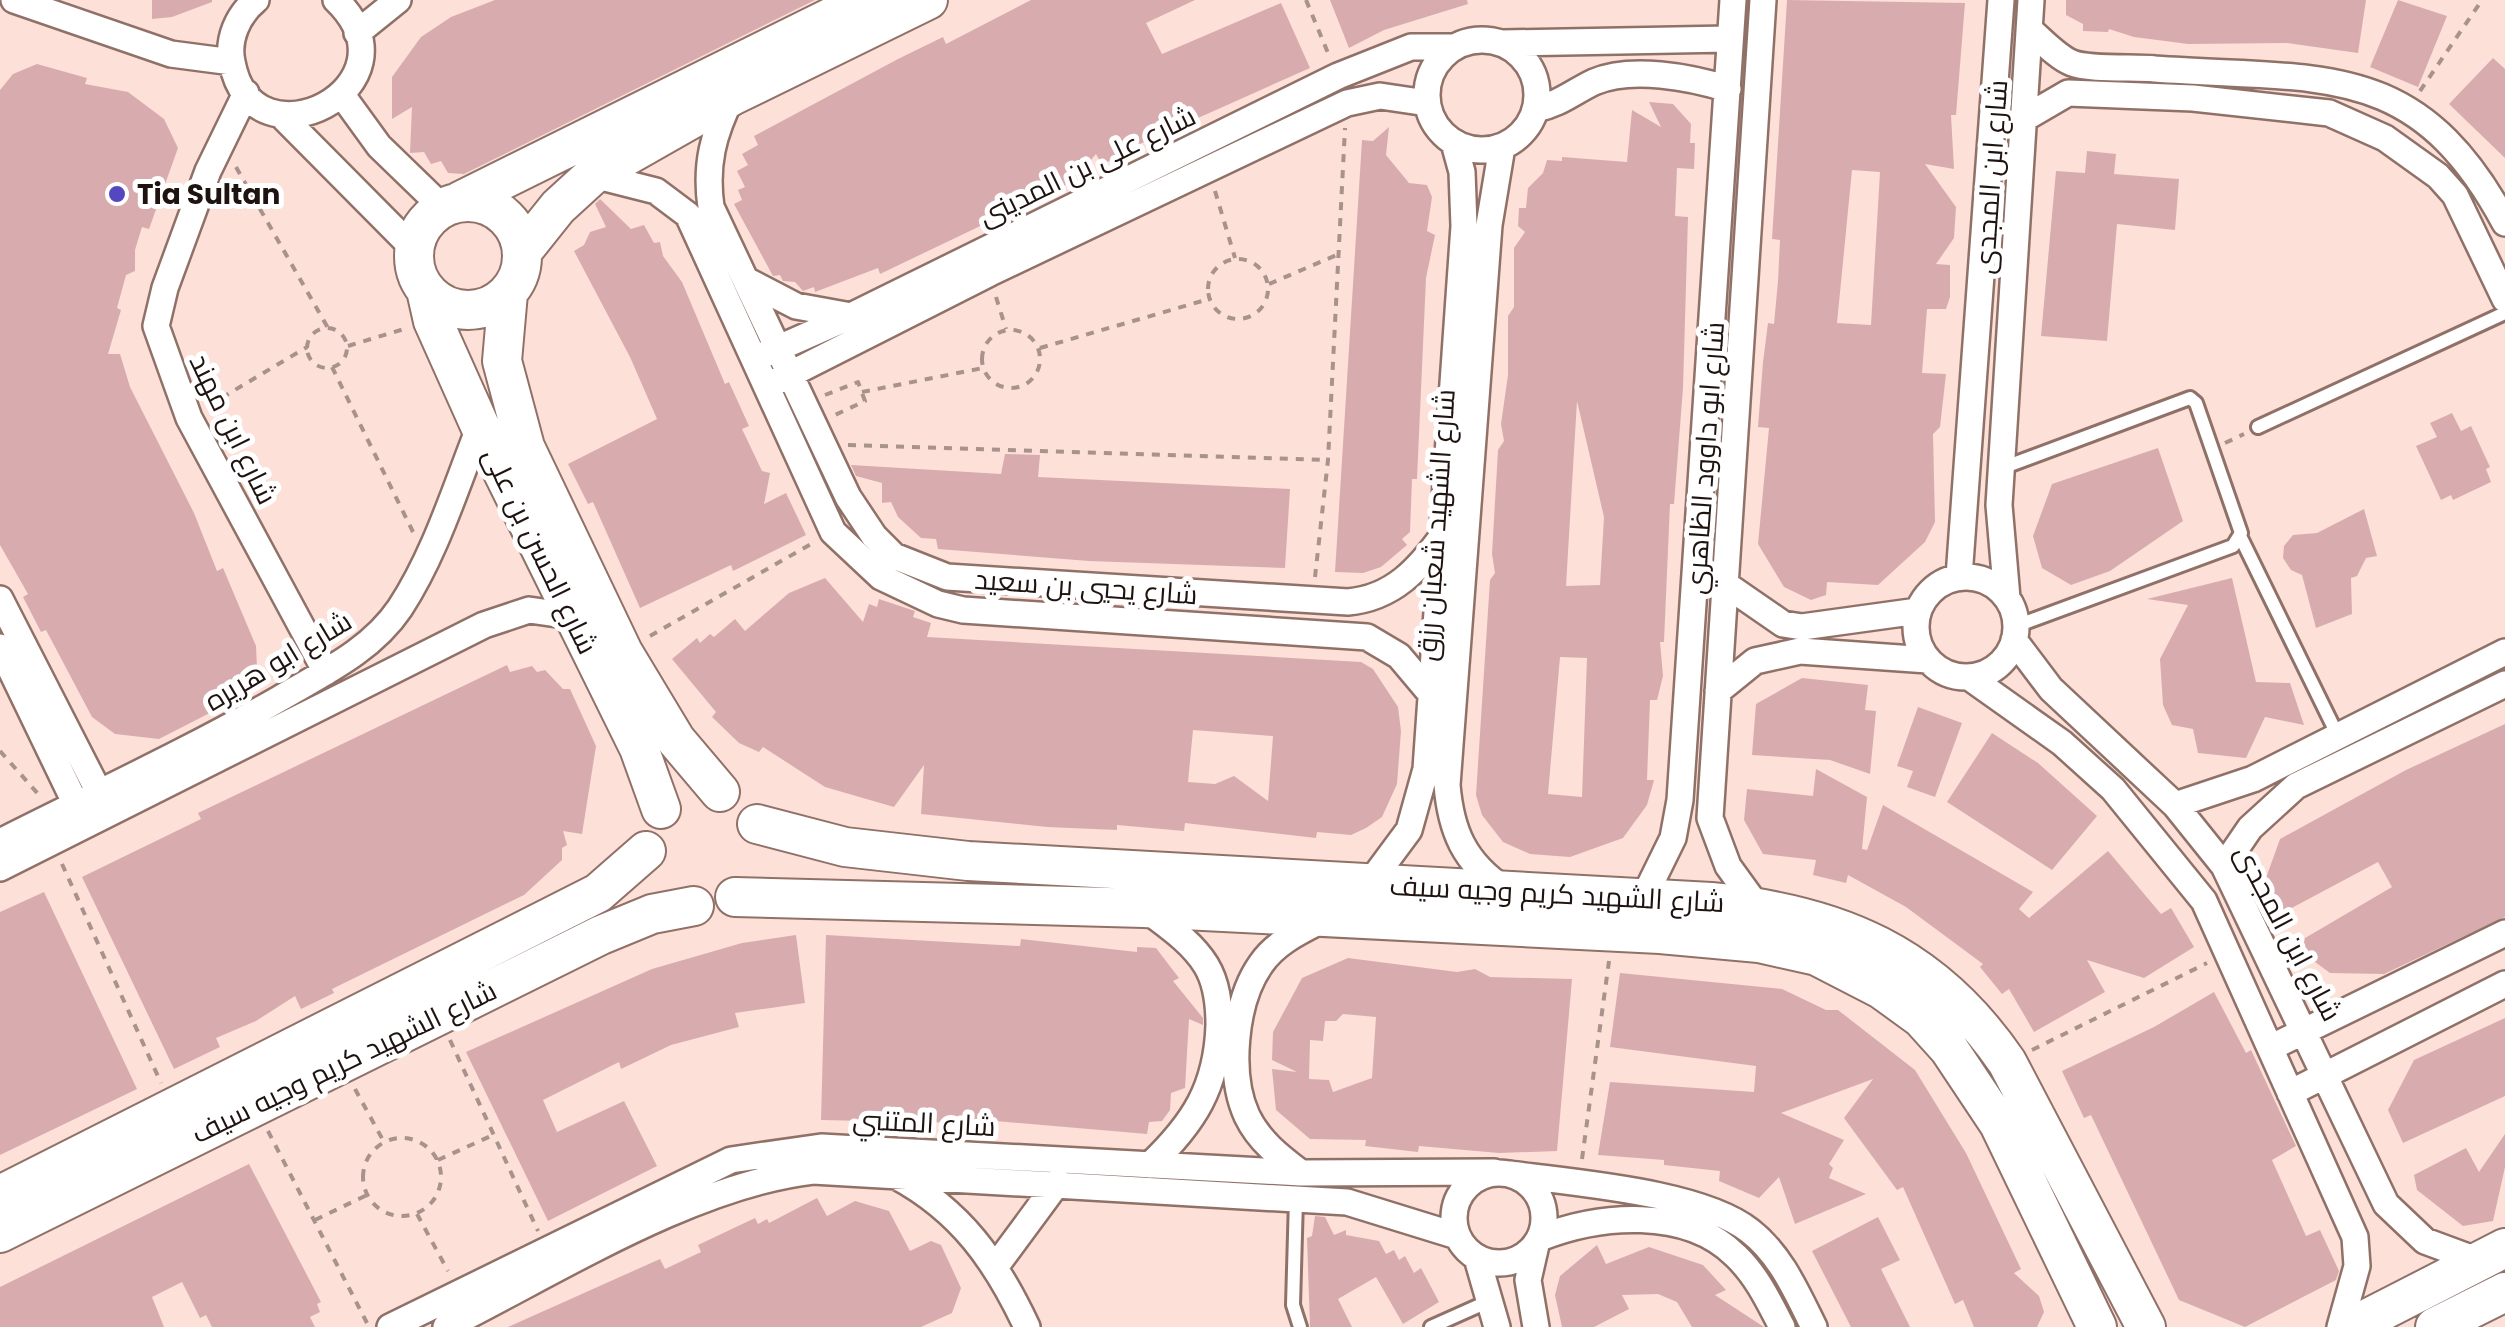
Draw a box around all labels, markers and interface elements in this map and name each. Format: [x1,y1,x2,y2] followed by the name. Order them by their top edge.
[1965,78,2017,276] street label: شارع ابن المجدى
[972,96,1202,236] street label: شارع على بن المدينى
[137,175,280,214] place label: Tia Sultan
[106,183,128,205] marker: Tia Sultan
[1676,320,1736,596] street label: شارع ابو داوود الظاهري
[180,347,286,511] street label: شارع ابن مهند
[1407,388,1465,662] street label: شارع الشهيد شعبان رزق
[473,441,607,661] street label: شارع الحسن بن على
[973,560,1199,614] street label: شارع يحيي بن سعيد
[197,602,359,720] street label: شارع ابو هريره
[2225,838,2351,1028] street label: شارع ابن المجدى
[1389,866,1725,922] street label: شارع الشهيد كريم وجيه سيف
[185,971,503,1153] street label: شارع الشهيد كريم وجيه سيف
[851,1100,997,1148] street label: شارع المتنبي

